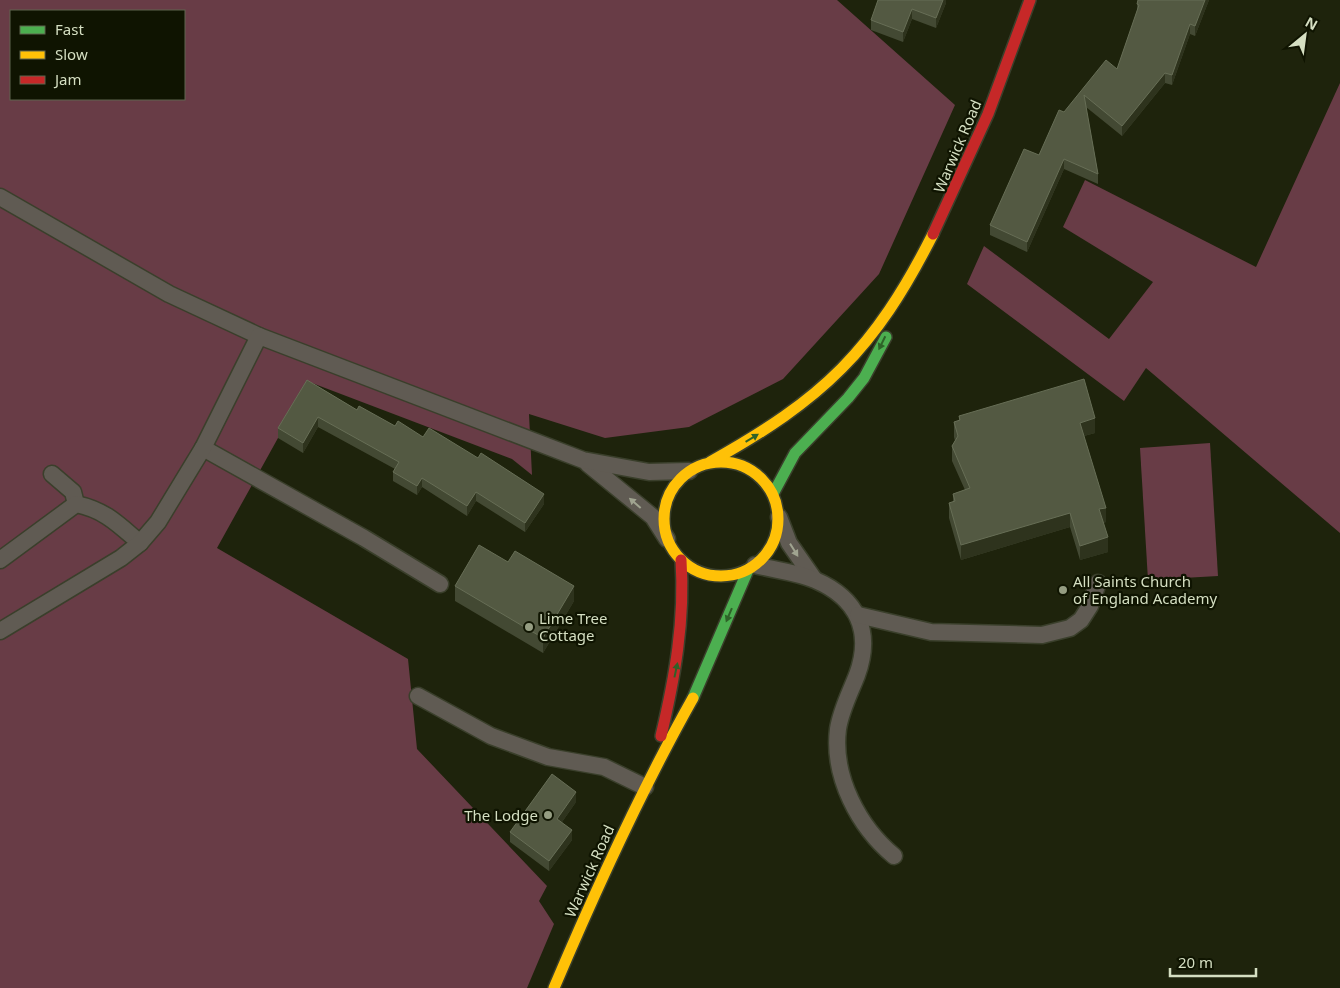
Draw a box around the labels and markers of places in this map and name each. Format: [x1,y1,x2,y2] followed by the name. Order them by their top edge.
[1073,571,1218,608] place label: All Saints Church of England Academy
[1057,584,1069,596] marker: All Saints Church of England Academy
[539,608,608,645] place label: Lime Tree Cottage
[523,621,535,633] marker: Lime Tree Cottage
[464,805,538,825] place label: The Lodge
[542,809,554,821] marker: The Lodge

